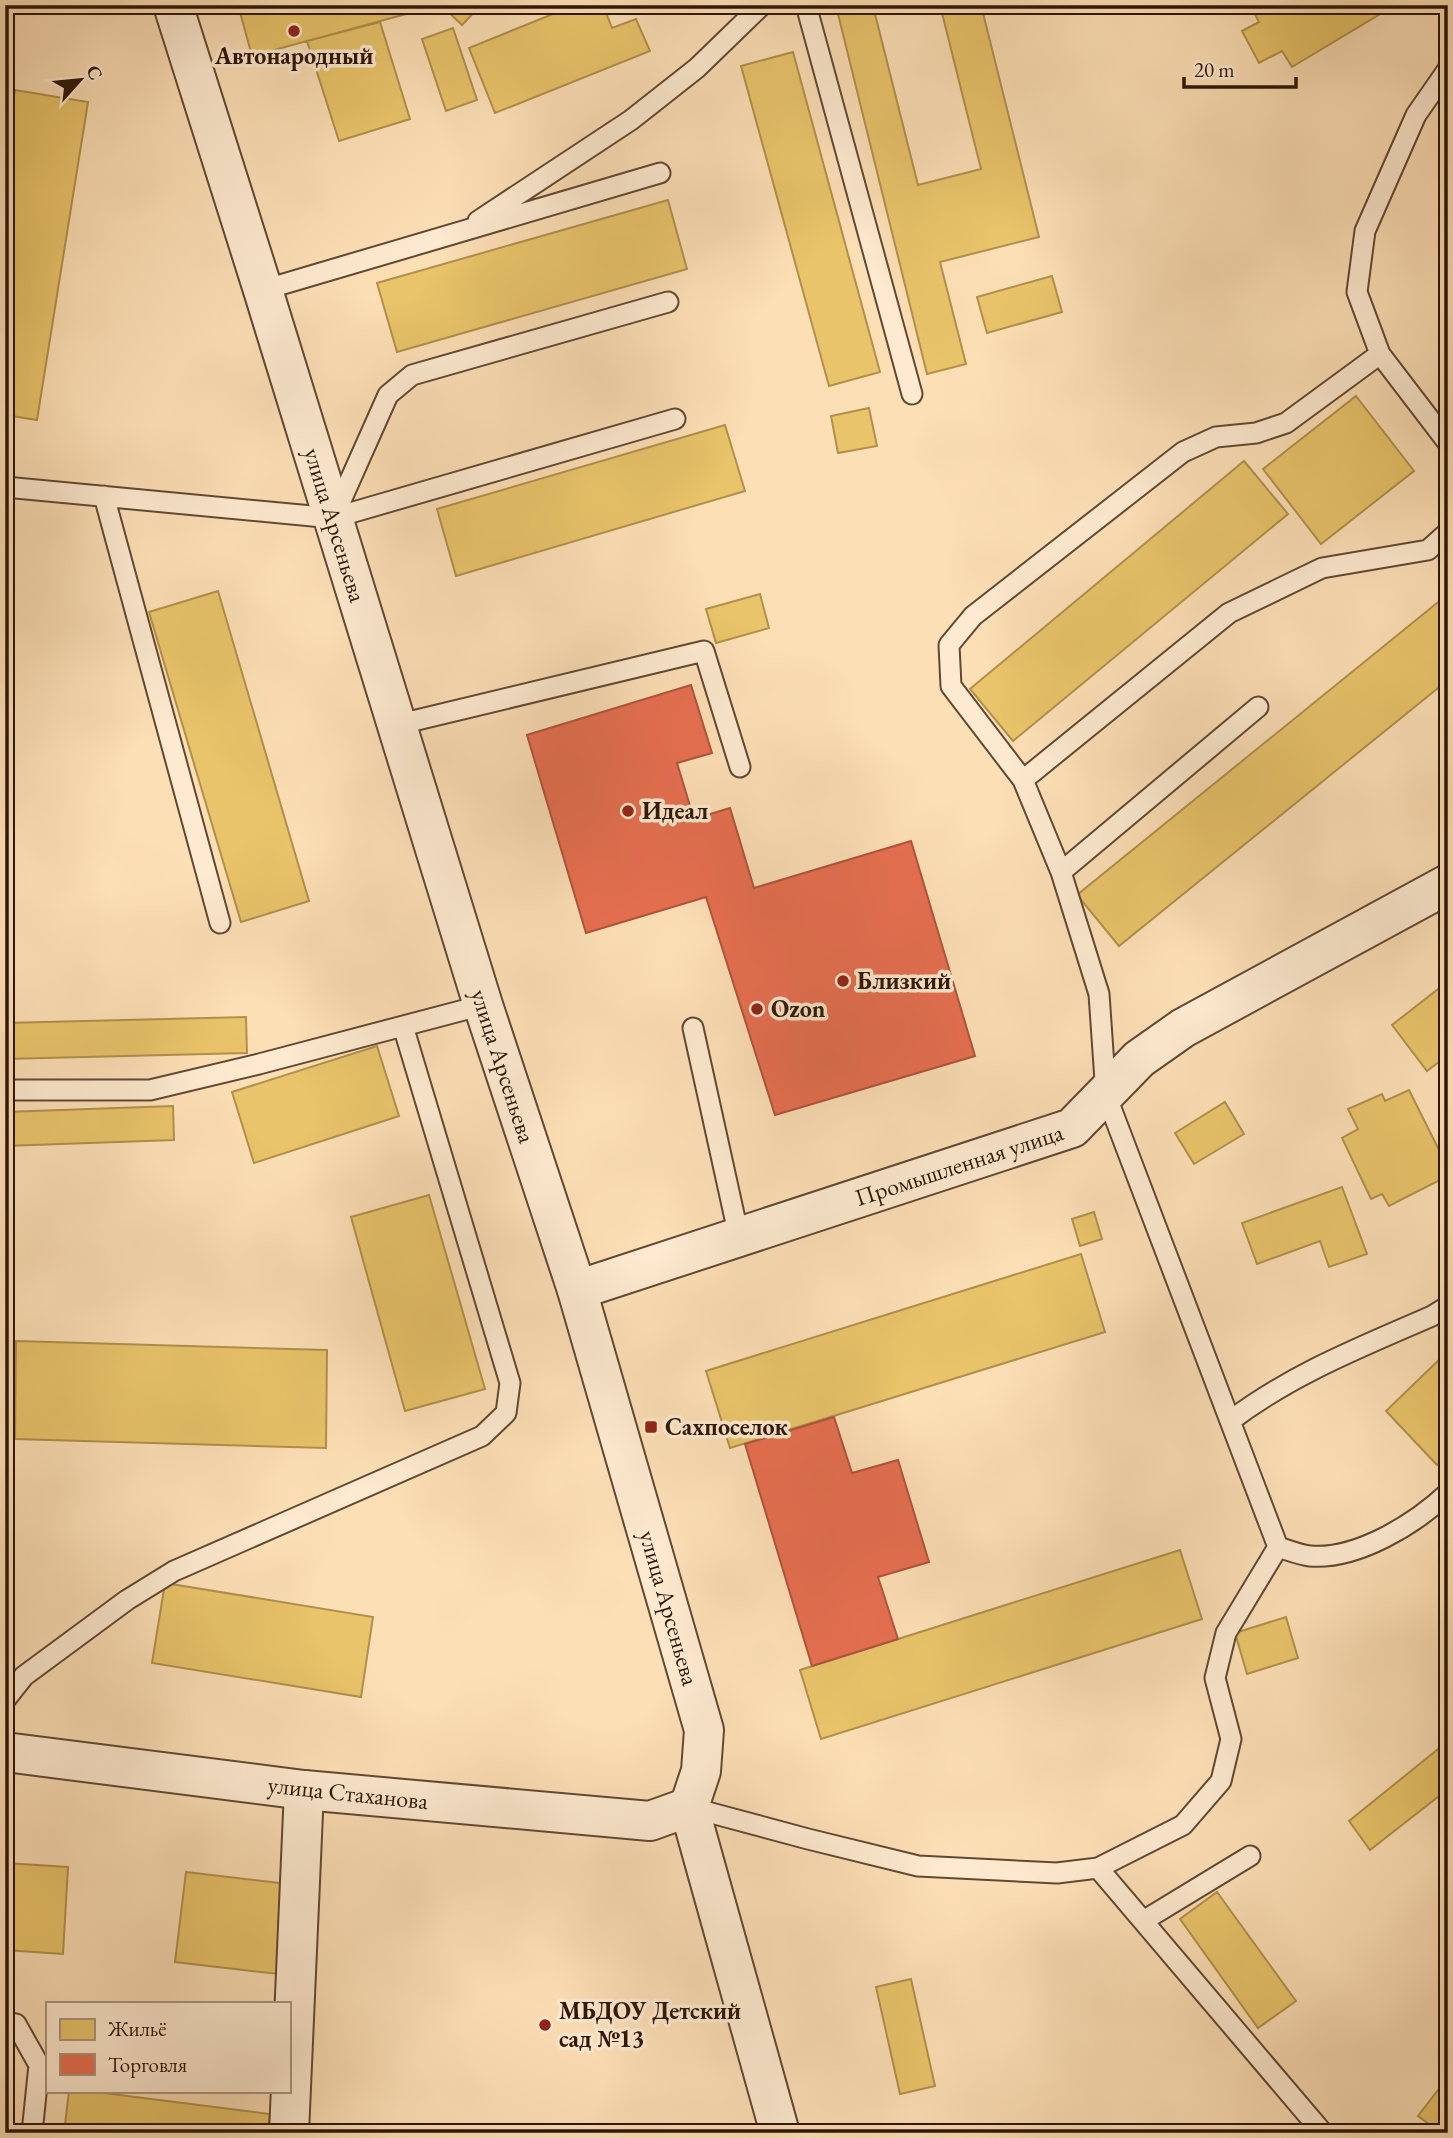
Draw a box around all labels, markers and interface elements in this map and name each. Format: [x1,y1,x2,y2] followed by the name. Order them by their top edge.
[286,23,302,39] marker: Автонародный
[214,40,373,71] place label: Автонародный
[46,46,116,116] north arrow
[1184,46,1296,90] scale bar
[1194,56,1235,83] text: 20 m
[81,61,109,84] text: С
[297,444,374,606] street label: улица Арсеньева
[642,795,708,826] place label: Идеал
[620,803,636,819] marker: Идеал
[857,965,951,996] place label: Близкий
[835,973,851,989] marker: Близкий
[464,985,543,1147] street label: улица Арсеньева
[771,993,826,1024] place label: Ozon
[749,1001,765,1017] marker: Ozon
[851,1116,1067,1213] street label: Промышленная улица
[665,1411,789,1442] place label: Сахпоселок
[643,1419,659,1435] marker: Сахпоселок
[633,1527,707,1689] street label: улица Арсеньева
[266,1769,430,1816] street label: улица Стаханова
[559,1995,741,2054] place label: МБДОУ Детский сад №13
[46,2002,290,2092] legend
[107,2015,167,2042] text: Жильё
[537,2017,553,2033] marker: МБДОУ Детский сад №13
[108,2051,187,2078] text: Торговля

